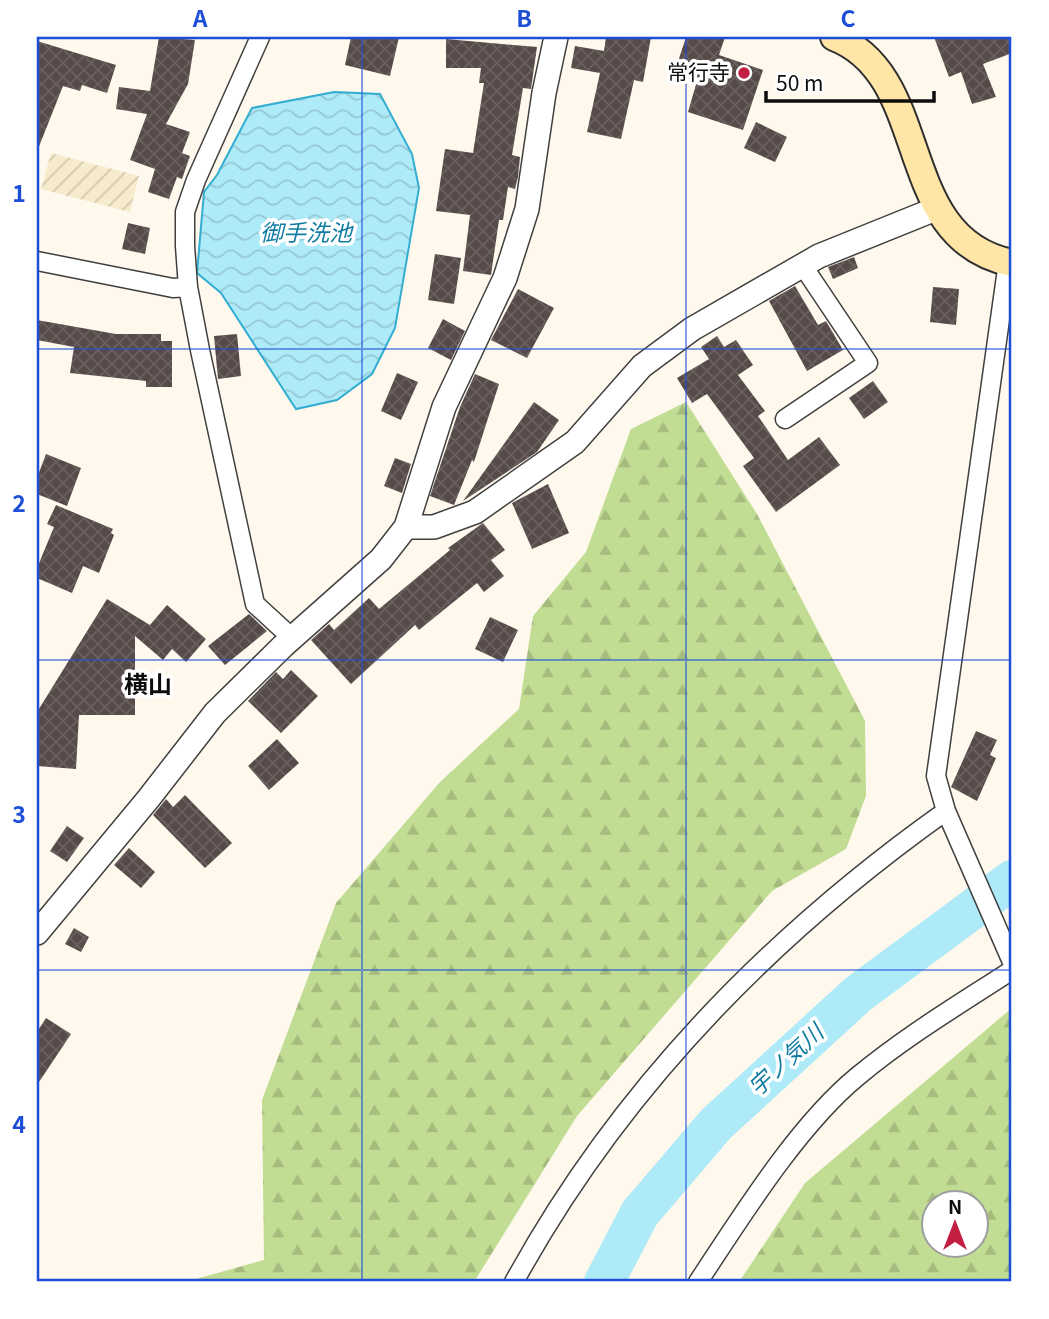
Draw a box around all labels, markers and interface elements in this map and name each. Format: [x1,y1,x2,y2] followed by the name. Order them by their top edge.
[192,0,208,34] text: A
[516,0,532,34] text: B
[840,0,856,34] text: C
[667,56,730,86] place label: 常行寺
[766,60,934,104] scale bar
[736,65,752,81] marker: 常行寺
[776,67,823,97] text: 50 m
[12,175,26,209] text: 1
[260,214,354,248] water label: 御手洗池
[12,485,26,519] text: 2
[124,665,172,700] district label: 横山
[12,796,26,830] text: 3
[739,1013,832,1102] water label: 宇ノ気川
[12,1106,26,1140] text: 4
[920,1190,990,1260] north arrow
[948,1192,962,1219] text: N

